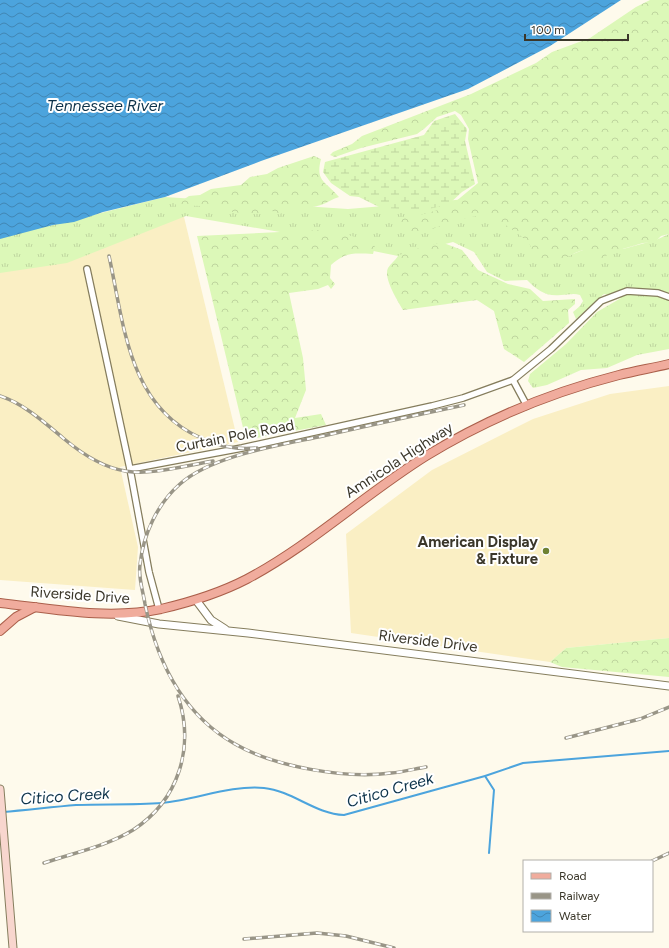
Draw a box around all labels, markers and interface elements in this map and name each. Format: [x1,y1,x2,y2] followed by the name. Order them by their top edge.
[525,16,628,42] scale bar
[531,23,565,37] text: 100 m
[47,96,163,115] water label: Tennessee River
[174,416,296,456] street label: Curtain Pole Road
[342,418,456,502] street label: Amnicola Highway
[417,533,539,568] place label: American Display & Fixture
[541,546,551,556] marker: American Display & Fixture
[30,583,130,607] street label: Riverside Drive
[377,626,479,656] street label: Riverside Drive
[344,768,437,811] water label: Citico Creek
[20,783,111,809] water label: Citico Creek
[523,860,653,932] legend
[559,869,587,883] text: Road
[559,889,600,903] text: Railway
[559,909,591,923] text: Water

